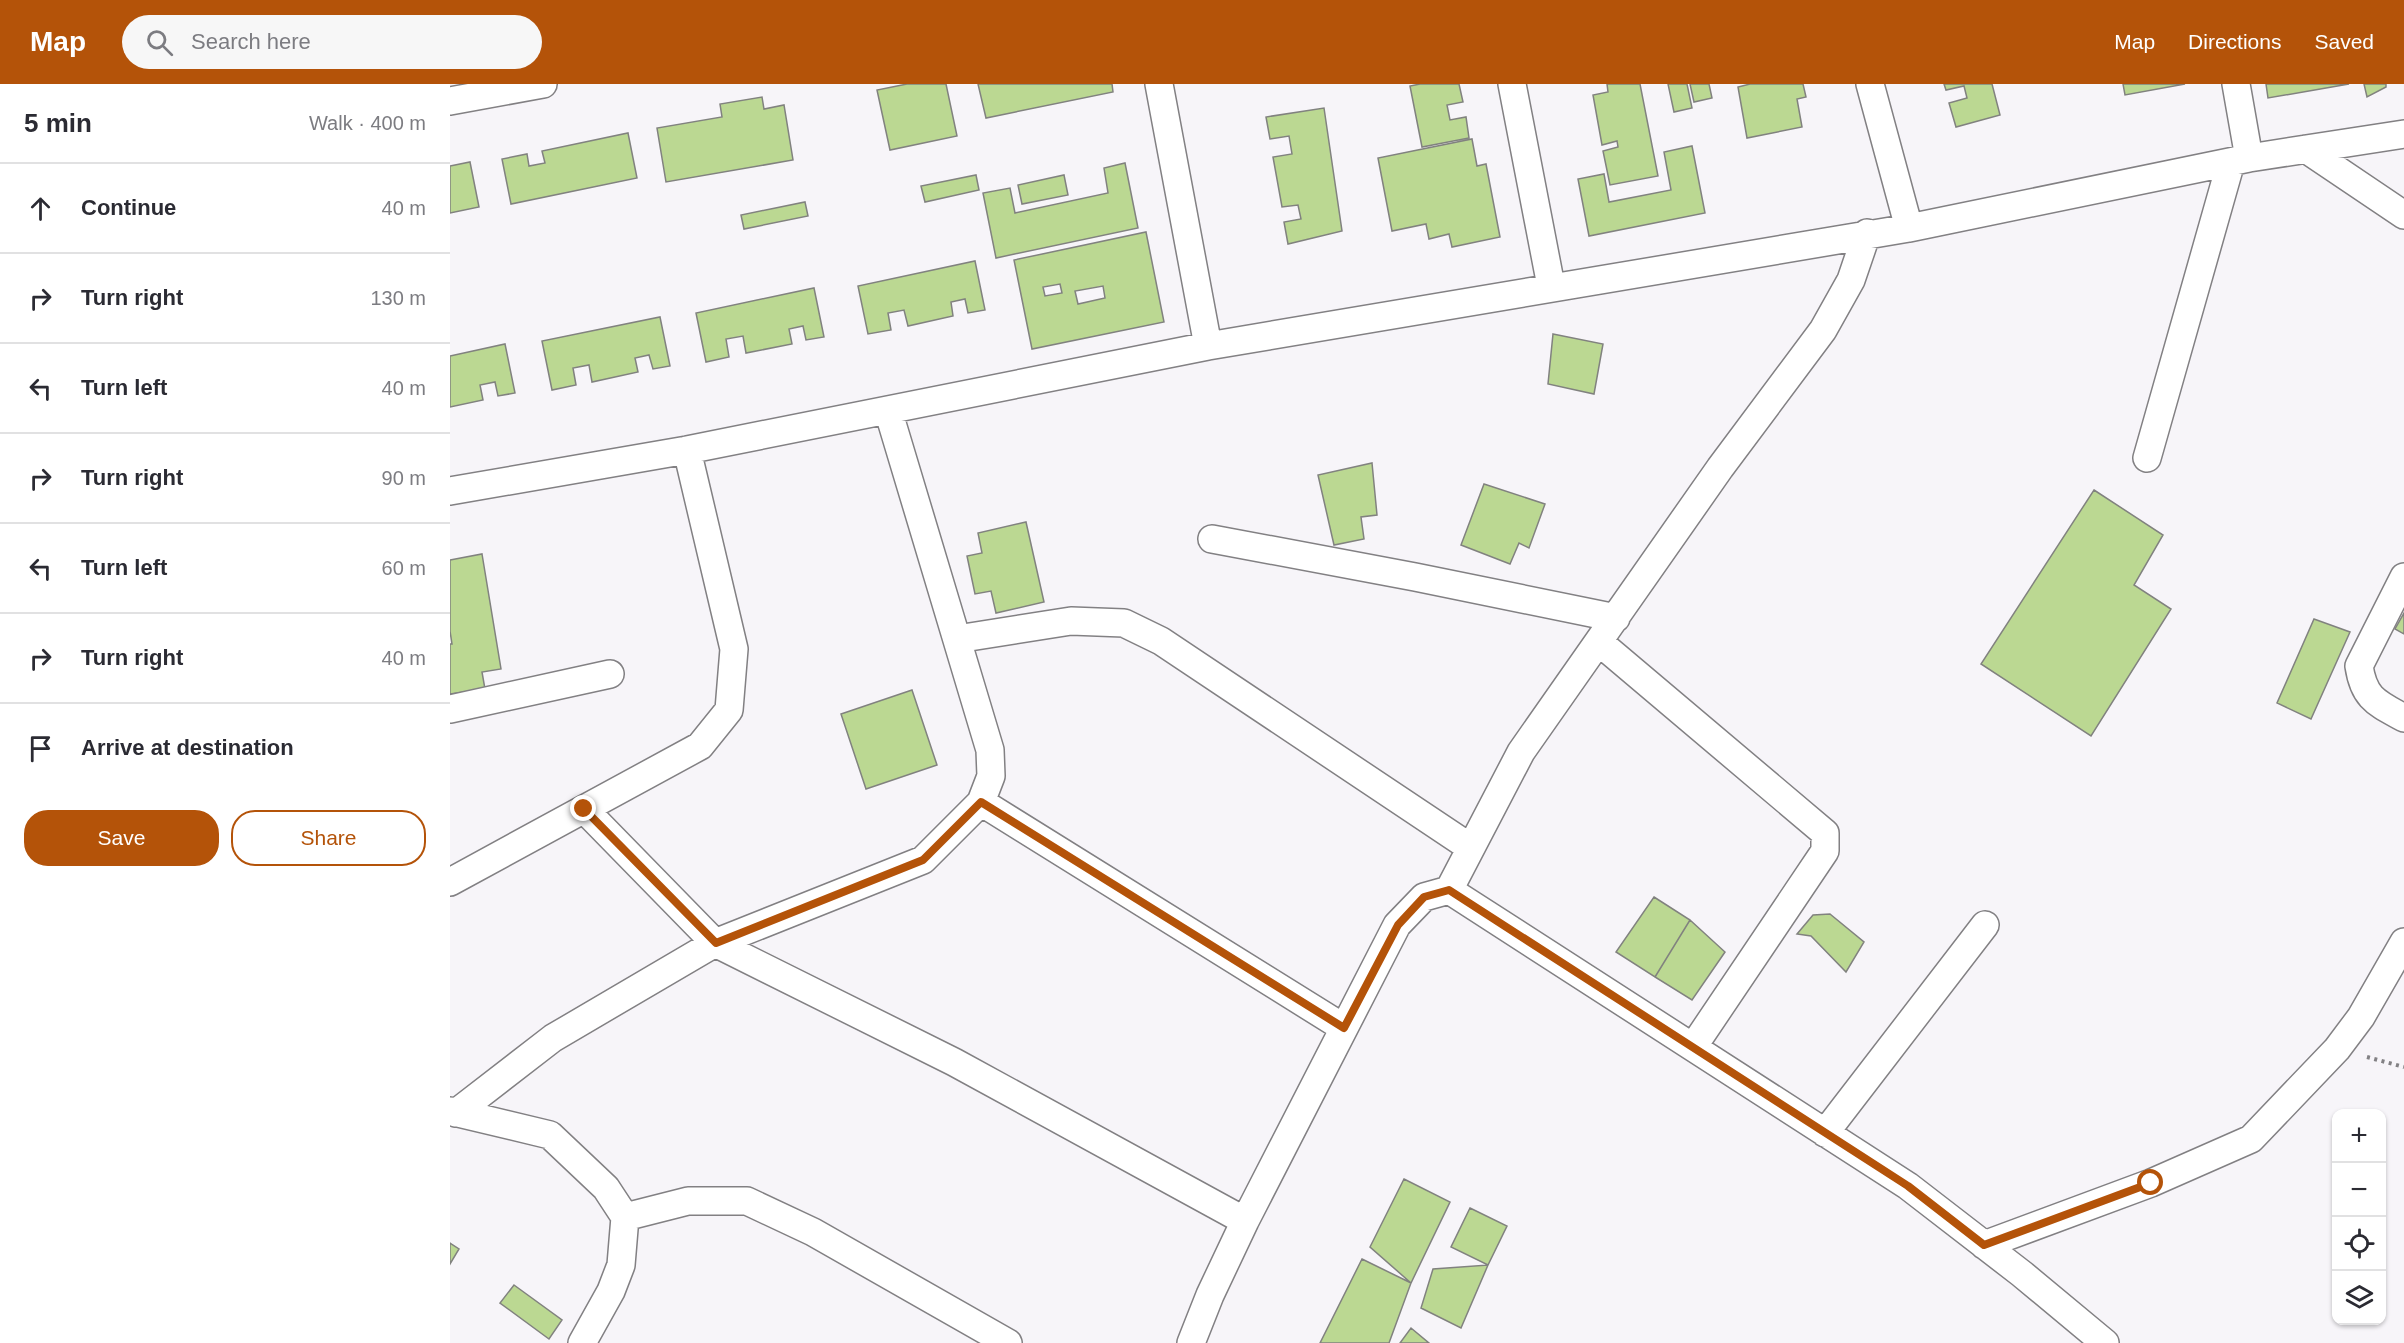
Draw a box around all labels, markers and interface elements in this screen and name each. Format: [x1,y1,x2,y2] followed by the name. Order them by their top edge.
[122,15,542,69] search box
[30,26,86,57] text: Map
[143,26,176,59] icon: search
[191,29,311,54] text: Search here
[2114,30,2155,53] text: Map
[2188,30,2281,53] text: Directions
[2314,30,2374,53] text: Saved
[24,108,92,138] text: 5 min
[309,112,426,134] text: Walk · 400 m
[24,192,57,225] icon: ahead
[81,195,176,220] text: Continue
[382,197,426,219] text: 40 m
[24,282,57,315] icon: right
[81,285,183,310] text: Turn right
[370,287,426,309] text: 130 m
[24,372,57,405] icon: left
[81,375,167,400] text: Turn left
[382,377,426,399] text: 40 m
[24,462,57,495] icon: right
[81,465,183,490] text: Turn right
[382,467,426,489] text: 90 m
[24,552,57,585] icon: left
[81,555,167,580] text: Turn left
[382,557,426,579] text: 60 m
[24,642,57,675] icon: right
[81,645,183,670] text: Turn right
[382,647,426,669] text: 40 m
[24,732,57,765] icon: arrive
[81,735,294,760] text: Arrive at destination
[570,795,596,821] route end
[24,810,219,866] button: Save
[231,810,426,866] button: Share
[2332,1109,2386,1325] map controls
[2332,1109,2386,1163] button: +
[2332,1163,2386,1217] button: −
[2137,1169,2163,1195] route start
[2332,1217,2386,1271] button: locate
[2332,1271,2386,1325] button: layers

